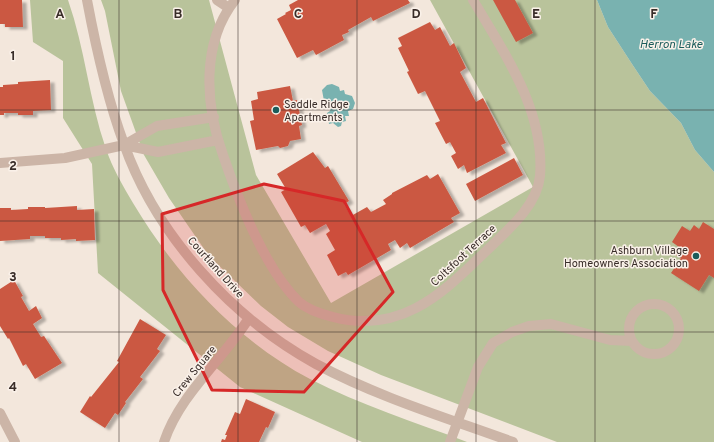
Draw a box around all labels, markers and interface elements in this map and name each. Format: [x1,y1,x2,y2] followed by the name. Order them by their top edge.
[55,7,65,23] text: A
[174,7,183,23] text: B
[294,7,302,23] text: C
[411,7,421,23] text: D
[532,7,540,23] text: E
[650,7,658,23] text: F
[639,37,703,53] water label: Herron Lake
[10,49,16,65] text: 1
[284,98,349,125] place label: Saddle Ridge Apartments
[271,105,281,115] marker: Saddle Ridge Apartments
[9,159,17,175] text: 2
[428,222,499,290] street label: Coltsfoot Terrace
[184,234,247,301] street label: Courtland Drive
[564,244,688,271] place label: Ashburn Village Homeowners Association
[691,251,701,261] marker: Ashburn Village Homeowners Association
[9,270,17,286] text: 3
[170,343,220,400] street label: Crew Square
[9,380,17,396] text: 4

